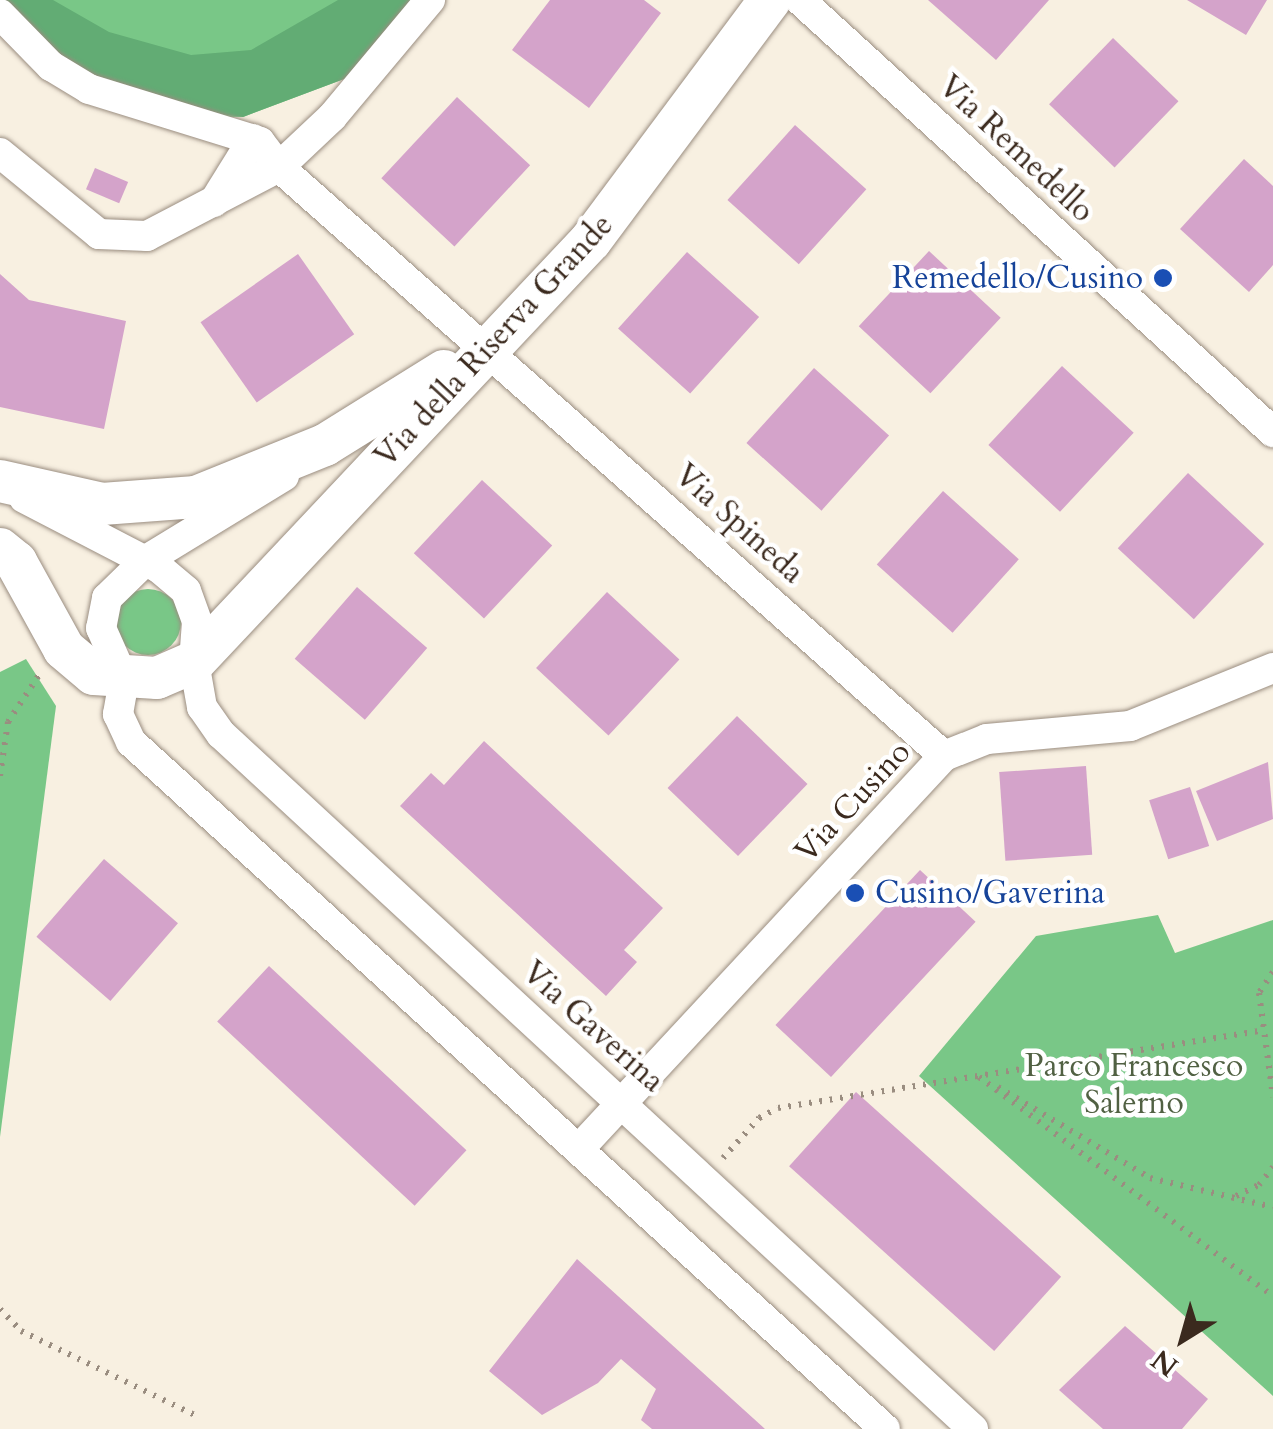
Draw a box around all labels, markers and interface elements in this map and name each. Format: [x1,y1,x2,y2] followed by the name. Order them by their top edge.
[930,67,1102,231] street label: Via Remedello
[367,206,621,476] street label: Via della Riserva Grande
[892,259,1143,297] place label: Remedello/Cusino
[1152,267,1174,289] marker: Remedello/Cusino
[666,456,812,592] street label: Via Spineda
[787,733,919,871] street label: Via Cusino
[875,874,1105,912] place label: Cusino/Gaverina
[844,882,866,904] marker: Cusino/Gaverina
[514,953,672,1101] street label: Via Gaverina
[1025,1048,1243,1123] park label: Parco Francesco Salerno
[1133,1289,1233,1389] north arrow
[1144,1340,1186,1385] text: N

